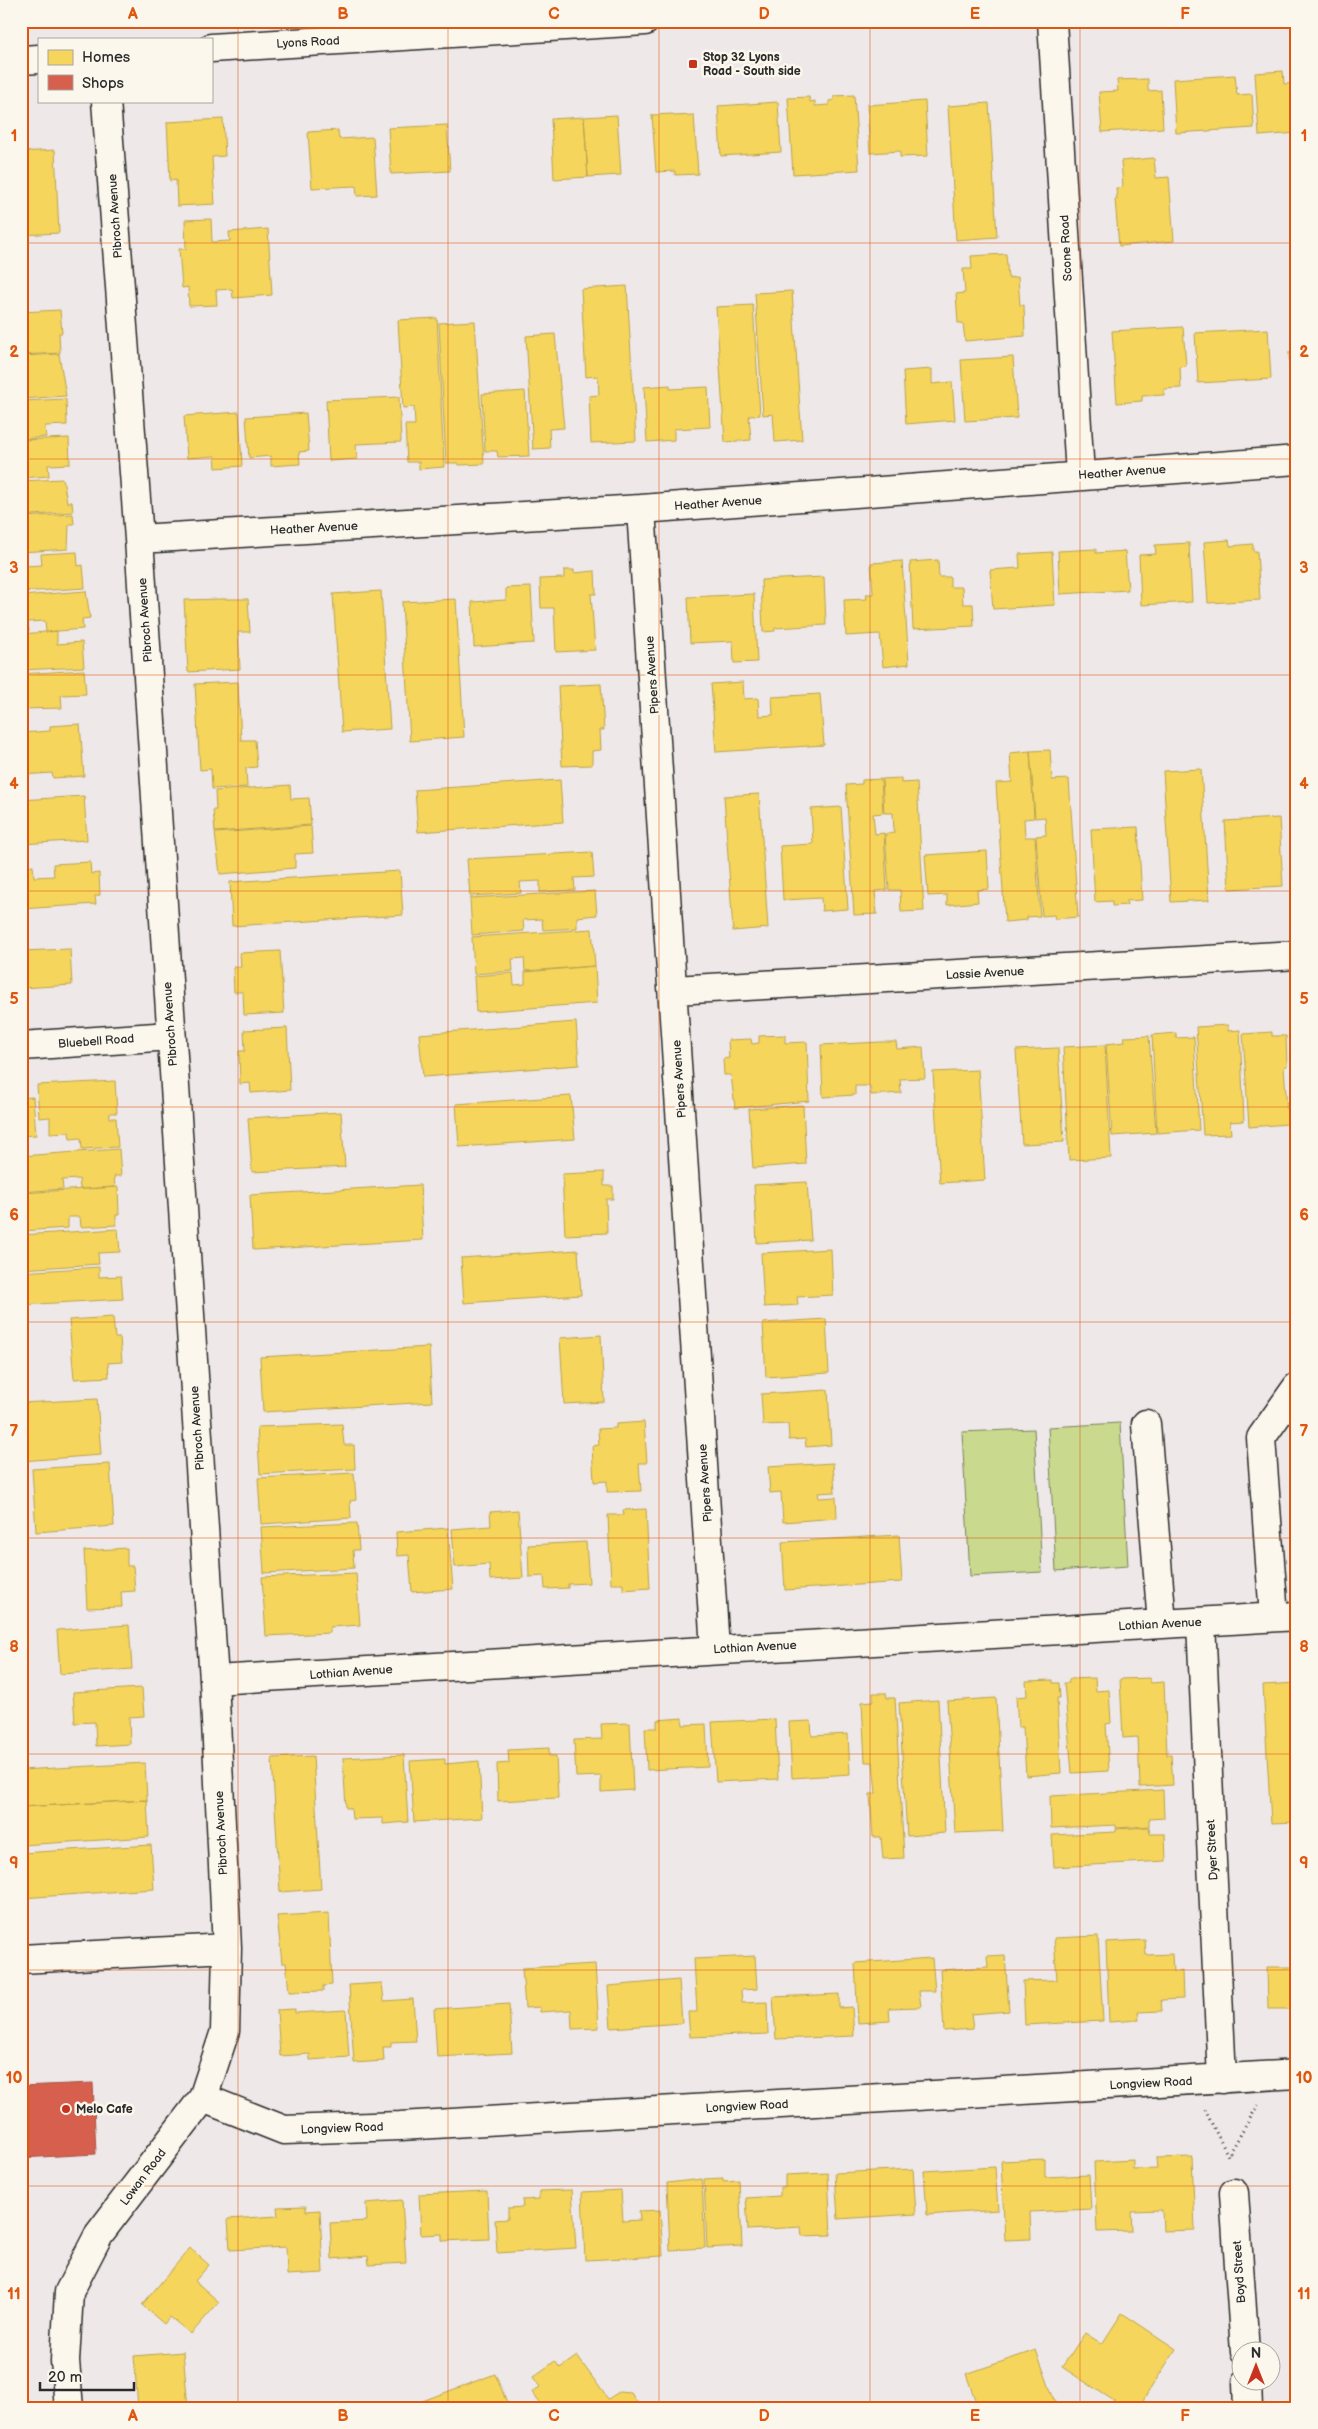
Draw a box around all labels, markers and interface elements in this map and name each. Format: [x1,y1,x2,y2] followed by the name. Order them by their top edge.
[127,5,138,24] text: A
[337,5,349,24] text: B
[548,5,560,24] text: C
[758,5,770,24] text: D
[970,5,980,24] text: E
[1180,5,1190,24] text: F
[276,33,340,52] street label: Lyons Road
[38,38,212,102] legend
[82,48,131,67] text: Homes
[703,50,801,79] place label: Stop 32 Lyons Road - South side
[687,58,699,70] marker: Stop 32 Lyons Road - South side
[82,74,125,93] text: Shops
[11,127,17,146] text: 1
[1301,127,1307,146] text: 1
[105,173,126,259] street label: Pibroch Avenue
[1057,214,1076,282] street label: Scone Road
[9,343,19,362] text: 2
[1299,343,1309,362] text: 2
[1078,462,1166,483] street label: Heather Avenue
[674,493,762,514] street label: Heather Avenue
[270,519,358,538] street label: Heather Avenue
[9,559,19,578] text: 3
[1299,559,1309,578] text: 3
[135,577,156,663] street label: Pibroch Avenue
[642,635,663,715] street label: Pipers Avenue
[9,775,19,794] text: 4
[1299,775,1309,794] text: 4
[945,964,1025,983] street label: Lassie Avenue
[160,981,181,1067] street label: Pibroch Avenue
[9,990,19,1009] text: 5
[1299,990,1309,1009] text: 5
[58,1031,135,1052] street label: Bluebell Road
[669,1039,690,1119] street label: Pipers Avenue
[9,1206,19,1225] text: 6
[1299,1206,1309,1225] text: 6
[187,1385,208,1471] street label: Pibroch Avenue
[10,1422,19,1441] text: 7
[1300,1422,1309,1441] text: 7
[695,1443,716,1523] street label: Pipers Avenue
[1118,1615,1202,1634] street label: Lothian Avenue
[9,1638,19,1657] text: 8
[713,1638,797,1657] street label: Lothian Avenue
[1299,1638,1309,1657] text: 8
[309,1662,393,1683] street label: Lothian Avenue
[212,1790,231,1876] street label: Pibroch Avenue
[1203,1819,1222,1881] street label: Dyer Street
[9,1854,19,1873] text: 9
[1299,1854,1309,1873] text: 9
[6,2069,22,2088] text: 10
[1296,2069,1312,2088] text: 10
[1109,2074,1193,2093] street label: Longview Road
[705,2097,789,2116] street label: Longview Road
[76,2102,133,2117] place label: Melo Cafe
[60,2103,72,2115] marker: Melo Cafe
[300,2120,384,2137] street label: Longview Road
[117,2146,170,2209] street label: Lowan Road
[1230,2240,1249,2304] street label: Boyd Street
[7,2285,21,2304] text: 11
[1297,2285,1311,2304] text: 11
[1230,2342,1280,2392] north arrow
[1251,2345,1261,2362] text: N
[40,2359,134,2391] scale bar
[48,2368,82,2387] text: 20 m
[127,2407,138,2426] text: A
[337,2407,349,2426] text: B
[548,2407,560,2426] text: C
[758,2407,770,2426] text: D
[970,2407,980,2426] text: E
[1180,2407,1190,2426] text: F

